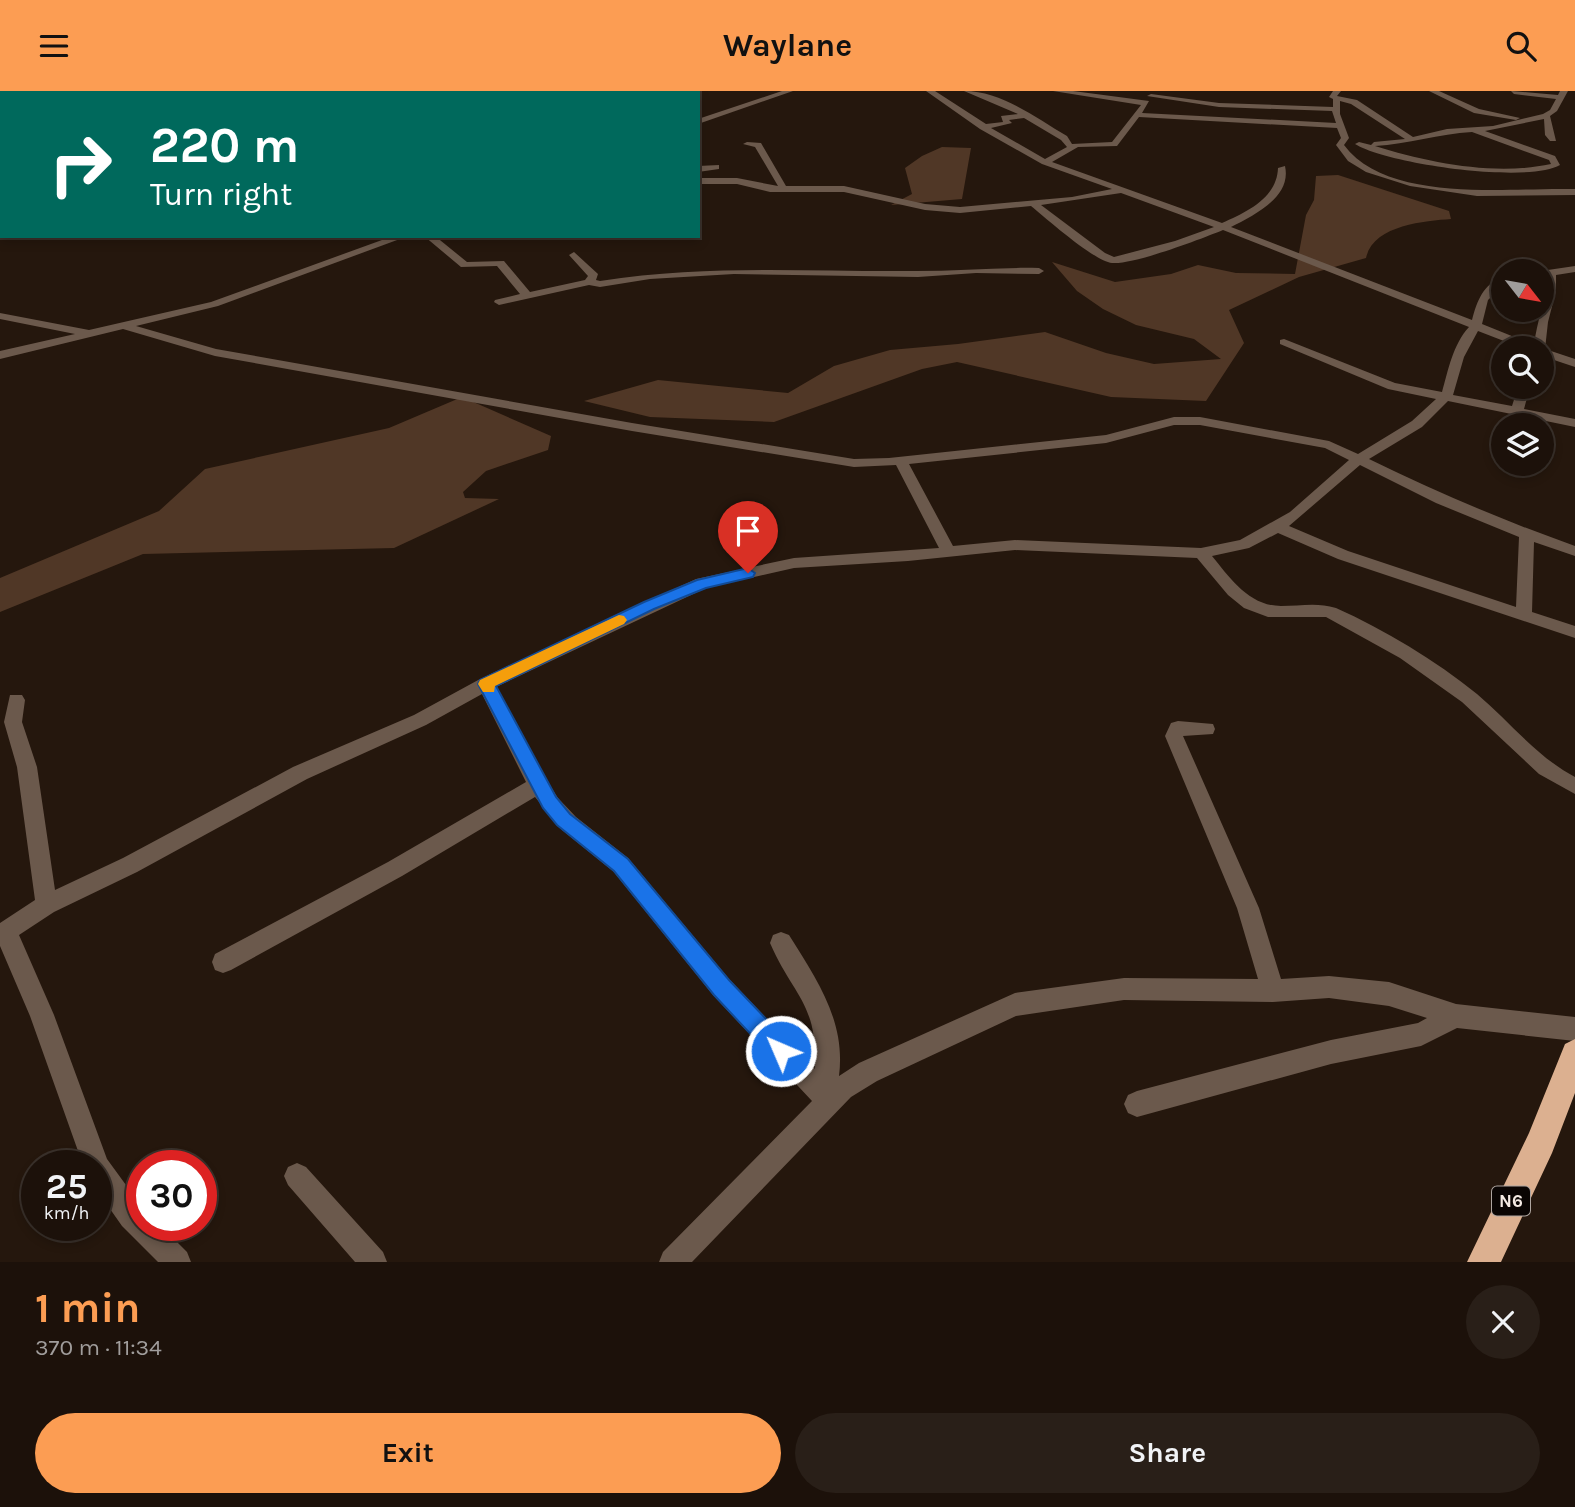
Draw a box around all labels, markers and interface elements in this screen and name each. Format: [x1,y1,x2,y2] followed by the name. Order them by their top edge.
[35,27,73,65] icon: menu
[723,27,852,64] text: Waylane
[1502,27,1540,65] icon: search
[150,117,299,174] text: 220 m
[35,119,126,210] icon: right
[150,176,292,213] text: Turn right
[1491,259,1554,322] north arrow
[1491,259,1554,476] map controls
[1491,336,1554,399] button: search
[1491,413,1554,476] button: layers
[718,501,778,573] pin
[729,512,767,550] icon: arrive
[744,1014,818,1088] position arrow
[126,1150,217,1241] speed limit sign: 30
[46,1166,87,1207] text: 25
[1492,1187,1530,1216] road number: N6
[44,1202,89,1224] text: km/h
[35,1283,140,1333] text: 1 min
[1466,1285,1540,1359] button: close
[35,1334,162,1361] text: 370 m · 11:34
[35,1413,781,1493] button: Exit
[795,1413,1540,1493] button: Share

